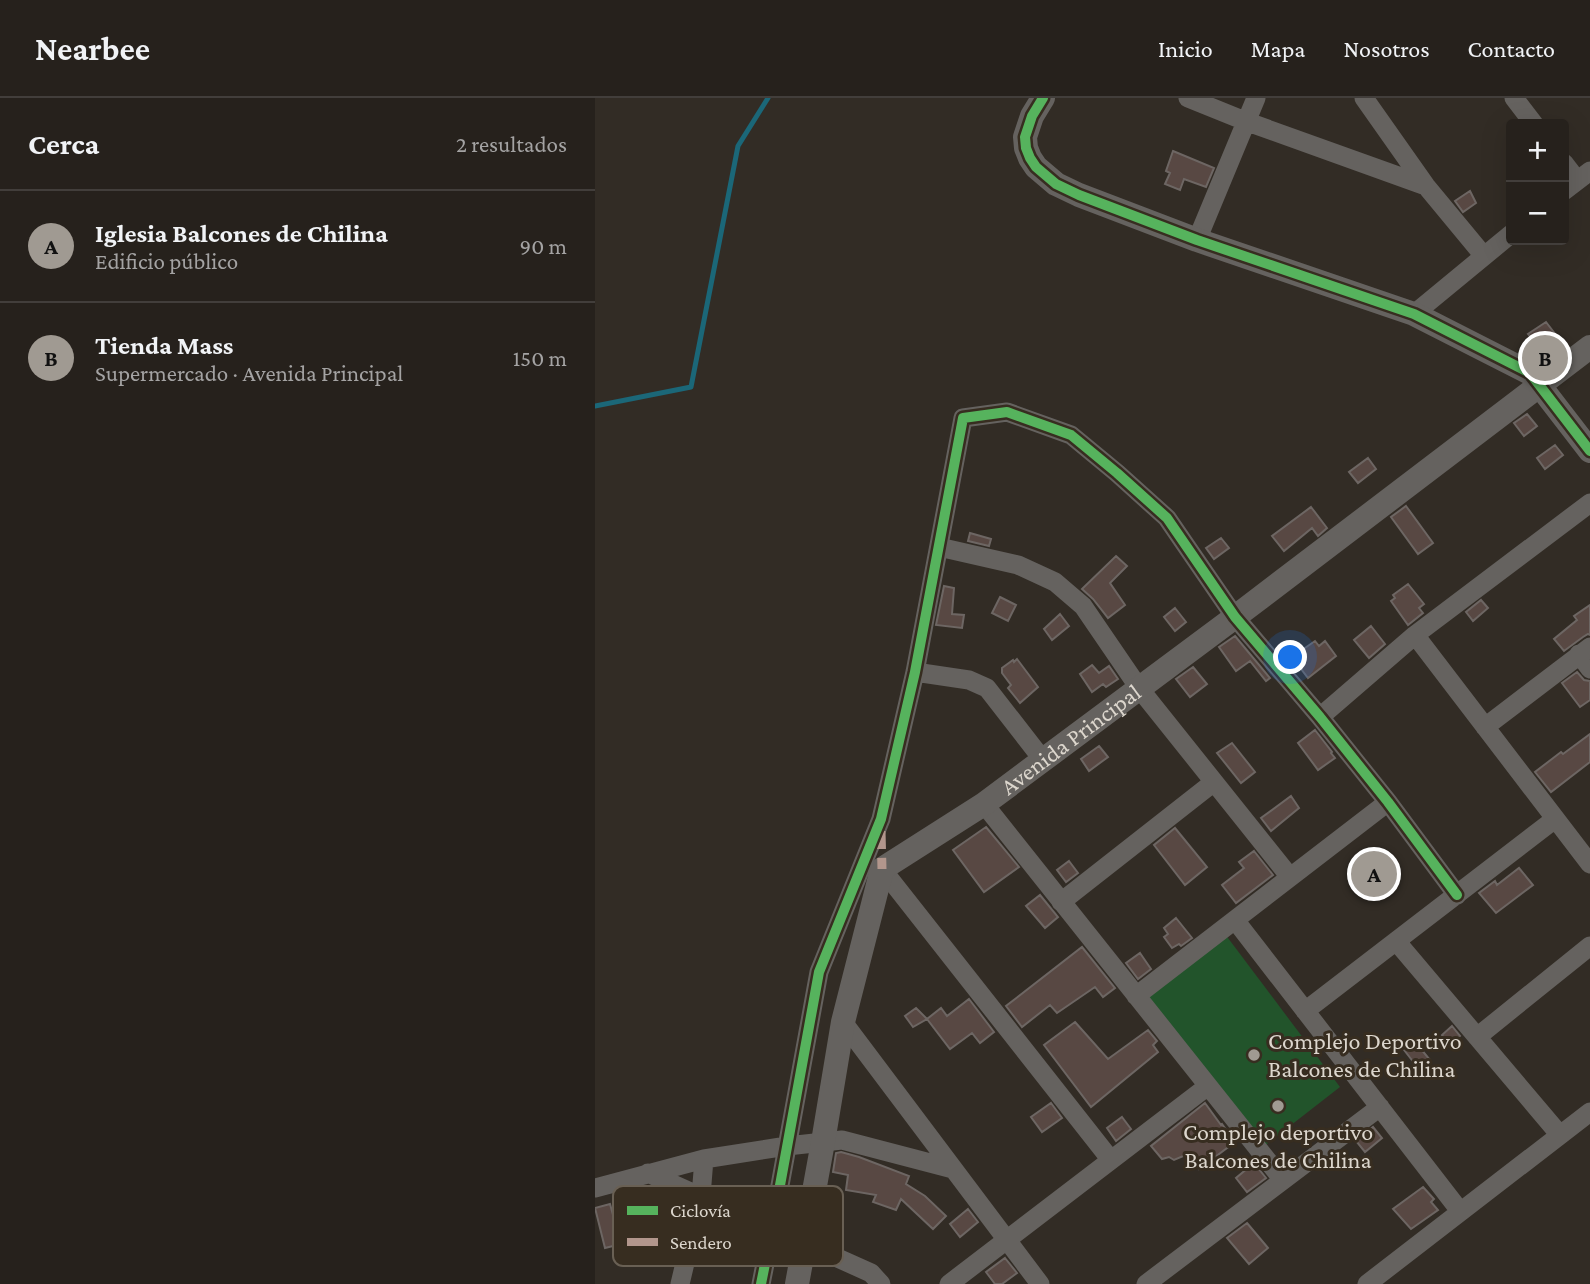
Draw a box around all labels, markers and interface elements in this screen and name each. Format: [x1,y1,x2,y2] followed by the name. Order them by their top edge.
[35,30,150,67] text: Nearbee
[1158,35,1213,62] text: Inicio
[1251,35,1305,62] text: Mapa
[1343,35,1430,62] text: Nosotros
[1468,35,1555,62] text: Contacto
[1506,119,1569,245] map controls
[1506,119,1569,182] button: +
[28,127,99,160] text: Cerca
[456,131,567,157] text: 2 resultados
[1506,182,1569,245] button: −
[95,219,388,248] text: Iglesia Balcones de Chilina
[44,233,58,259] text: A
[520,233,567,259] text: 90 m
[95,248,238,274] text: Edificio público
[95,331,233,360] text: Tienda Mass
[1522,332,1568,384] pin: B
[44,345,58,371] text: B
[513,345,567,371] text: 150 m
[95,360,403,386] text: Supermercado · Avenida Principal
[1273,640,1307,674] your location
[995,678,1146,800] street label: Avenida Principal
[1351,848,1397,900] pin: A
[1268,1027,1462,1082] place label: Complejo Deportivo Balcones de Chilina
[1246,1047,1262,1063] marker: Complejo Deportivo Balcones de Chilina
[1270,1098,1286,1114] marker: Complejo deportivo Balcones de Chilina
[1183,1118,1373,1173] place label: Complejo deportivo Balcones de Chilina
[613,1186,843,1266] legend
[670,1200,731,1221] text: Ciclovía
[670,1232,732,1253] text: Sendero

